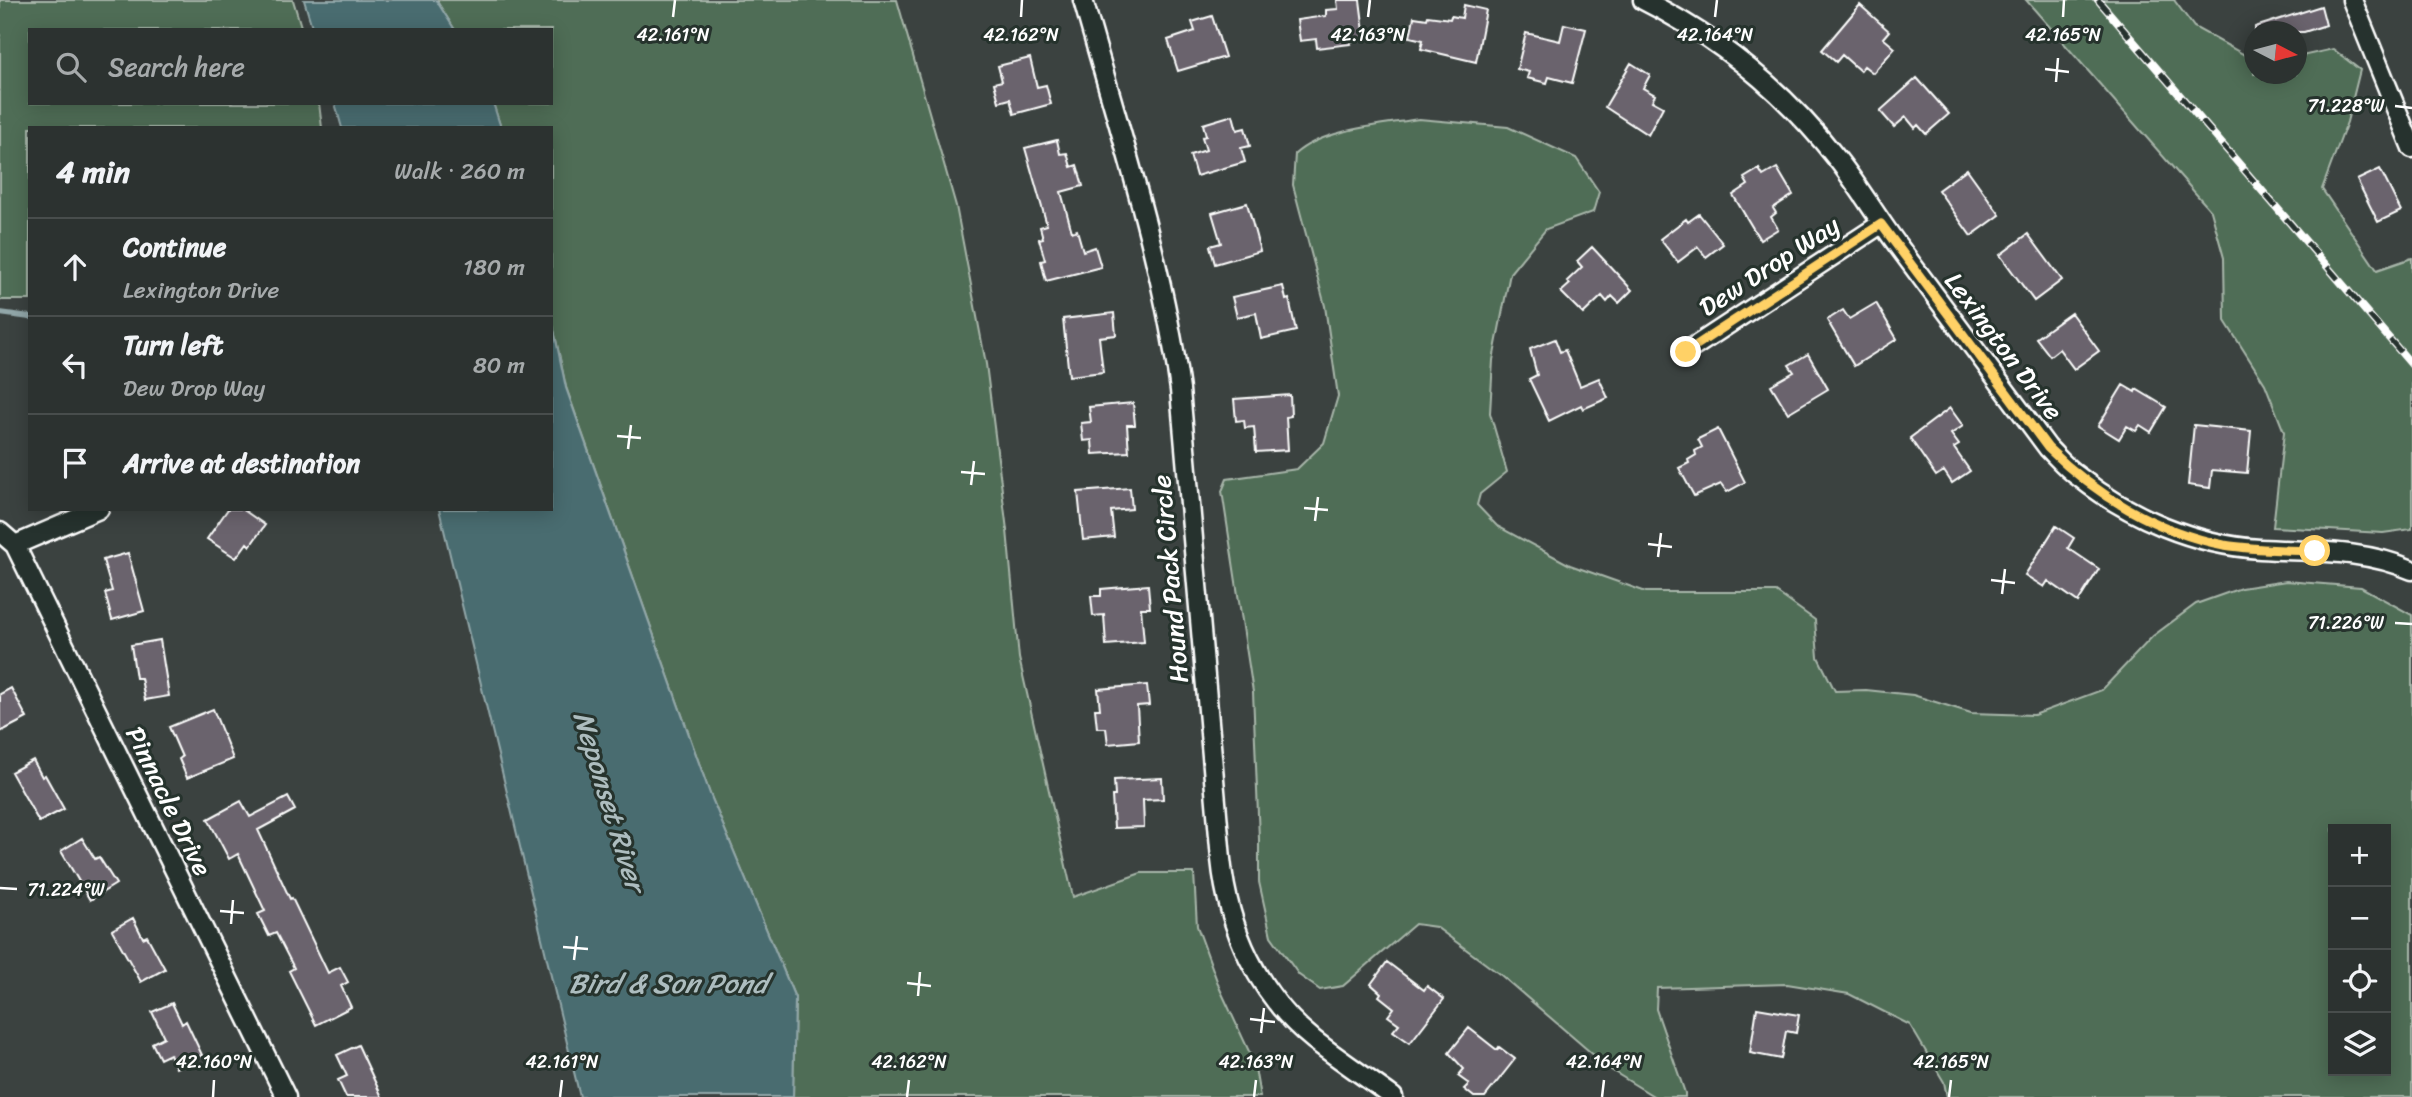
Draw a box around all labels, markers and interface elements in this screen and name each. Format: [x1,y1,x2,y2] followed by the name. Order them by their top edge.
[637,19,710,51] text: 42.161°N
[983,19,1059,51] text: 42.162°N
[1330,19,1406,51] text: 42.163°N
[1677,19,1754,51] text: 42.164°N
[2025,19,2102,51] text: 42.165°N
[2244,21,2307,84] north arrow
[28,28,553,105] search box
[108,44,245,90] text: Search here
[52,48,90,86] icon: search
[2308,90,2385,122] text: 71.228°W
[56,145,130,199] text: 4 min
[394,151,525,192] text: Walk · 260 m
[1689,203,1849,329] street label: Dew Drop Way
[123,224,226,270] text: Continue
[463,247,525,288] text: 180 m
[56,248,94,286] icon: ahead
[1932,262,2076,430] street label: Lexington Drive
[123,270,279,311] text: Lexington Drive
[123,322,223,368] text: Turn left
[1670,336,1701,367] route end
[473,345,525,386] text: 80 m
[56,346,94,384] icon: left
[123,368,265,409] text: Dew Drop Way
[123,440,360,486] text: Arrive at destination
[56,444,94,482] icon: arrive
[1138,473,1202,685] street label: Hound Pack Circle
[2299,535,2330,566] route start
[2308,607,2385,639] text: 71.226°W
[559,705,661,902] water label: Neponset River
[113,718,225,884] street label: Pinnacle Drive
[2328,824,2391,1076] map controls
[2328,824,2391,887] button: +
[27,874,106,906] text: 71.224°W
[2328,887,2391,950] button: −
[2328,950,2391,1013] button: locate
[569,959,775,1008] water label: Bird & Son Pond
[2328,1013,2391,1076] button: layers
[176,1046,253,1078] text: 42.160°N
[526,1046,599,1078] text: 42.161°N
[871,1046,947,1078] text: 42.162°N
[1218,1046,1294,1078] text: 42.163°N
[1566,1046,1643,1078] text: 42.164°N
[1913,1046,1990,1078] text: 42.165°N

